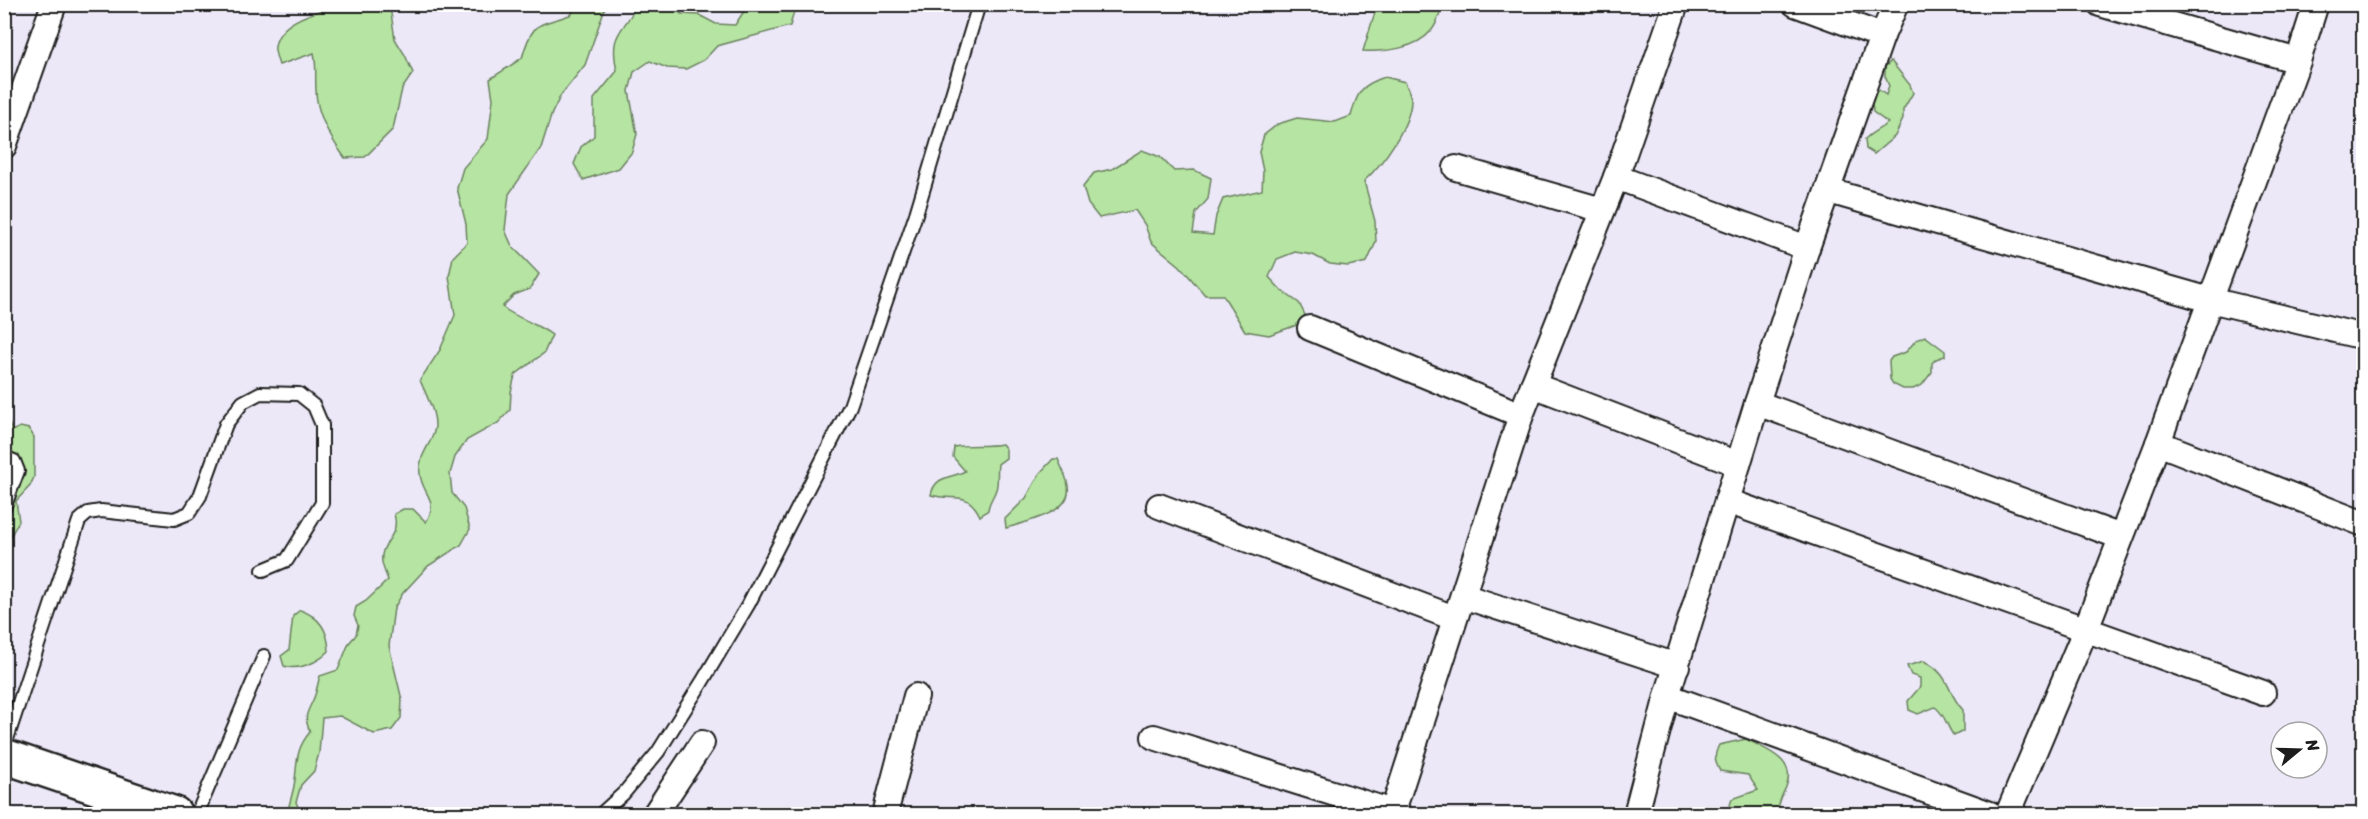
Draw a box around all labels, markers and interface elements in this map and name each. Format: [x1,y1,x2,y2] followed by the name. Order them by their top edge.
[2269,720,2329,780] north arrow
[2297,734,2329,756] text: N

